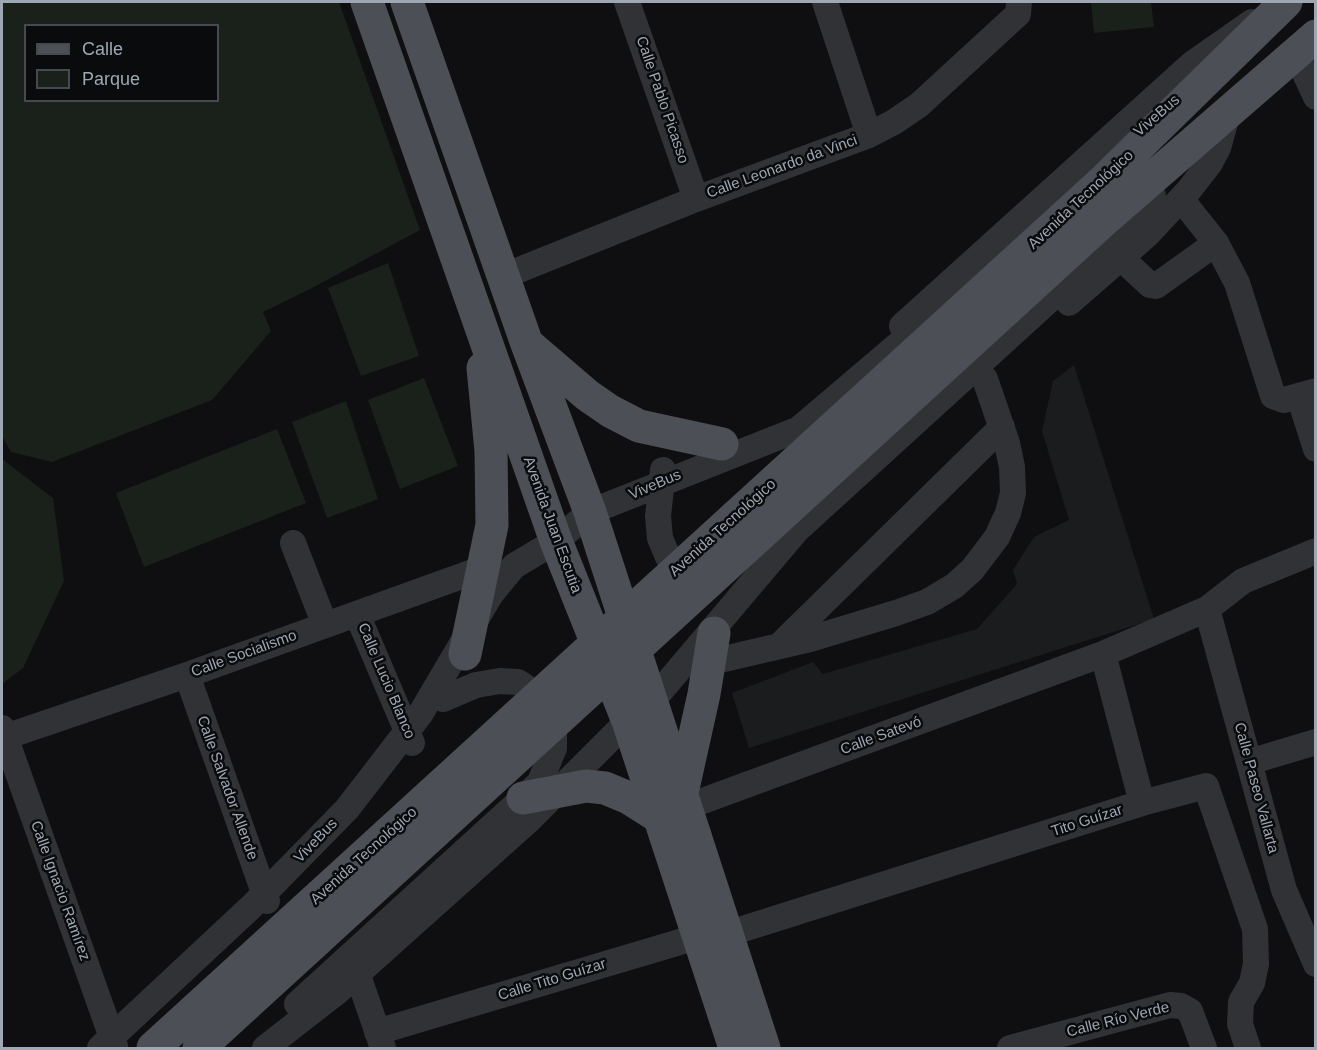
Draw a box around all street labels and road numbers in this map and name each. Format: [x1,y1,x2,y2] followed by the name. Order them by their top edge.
[632,34,692,166] street label: Calle Pablo Picasso
[1130,91,1184,141] street label: ViveBus
[704,131,860,203] street label: Calle Leonardo da Vinci
[1025,147,1137,253] street label: Avenida Tecnológico
[519,454,585,596] street label: Avenida Juan Escutia
[626,466,684,504] street label: ViveBus
[666,475,780,581] street label: Avenida Tecnológico
[353,620,419,742] street label: Calle Lucio Blanco
[189,627,299,681] street label: Calle Socialismo
[838,713,924,759] street label: Calle Satevó
[193,714,261,862] street label: Calle Salvador Allende
[1230,721,1282,855] street label: Calle Paseo Vallarta
[1049,801,1125,841] street label: Tito Guízar
[307,803,421,909] street label: Avenida Tecnológico
[291,815,341,867] street label: ViveBus
[26,819,94,963] street label: Calle Ignacio Ramírez
[496,955,608,1005] street label: Calle Tito Guízar
[1065,999,1171,1041] street label: Calle Río Verde

